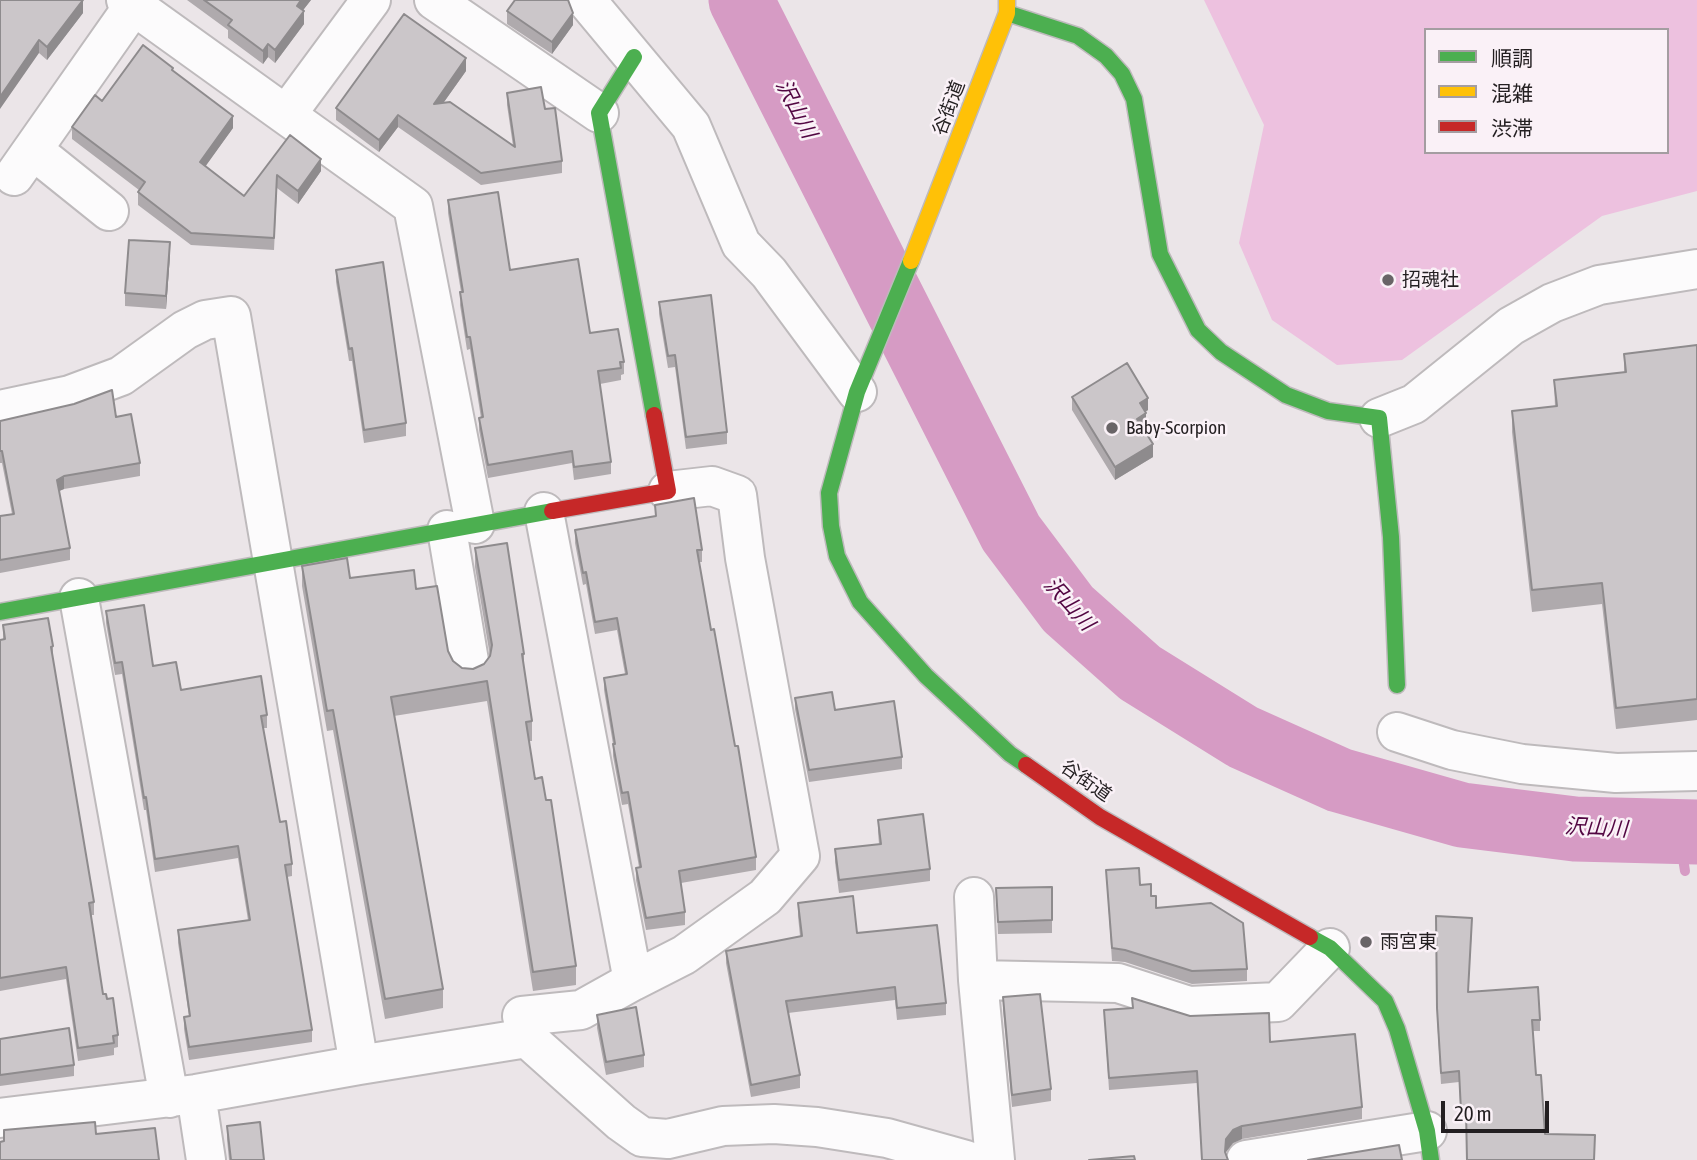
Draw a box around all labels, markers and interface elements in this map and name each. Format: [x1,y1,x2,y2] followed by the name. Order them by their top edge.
[1424,28,1669,154] legend
[1491,46,1533,70] text: 順調
[770,75,822,143] water label: 沢山川
[928,77,970,139] street label: 谷街道
[1491,81,1533,105] text: 混雑
[1491,116,1533,140] text: 渋滞
[1402,269,1459,291] place label: 招魂社
[1380,272,1396,288] marker: 招魂社
[1126,417,1226,439] place label: Baby-Scorpion
[1104,420,1120,436] marker: Baby-Scorpion
[1039,572,1099,636] water label: 沢山川
[1056,755,1116,807] street label: 谷街道
[1564,814,1628,842] water label: 沢山川
[1380,931,1437,953] place label: 雨宮東
[1358,934,1374,950] marker: 雨宮東
[1445,1086,1554,1130] scale bar
[1454,1101,1492,1125] text: 20 m

